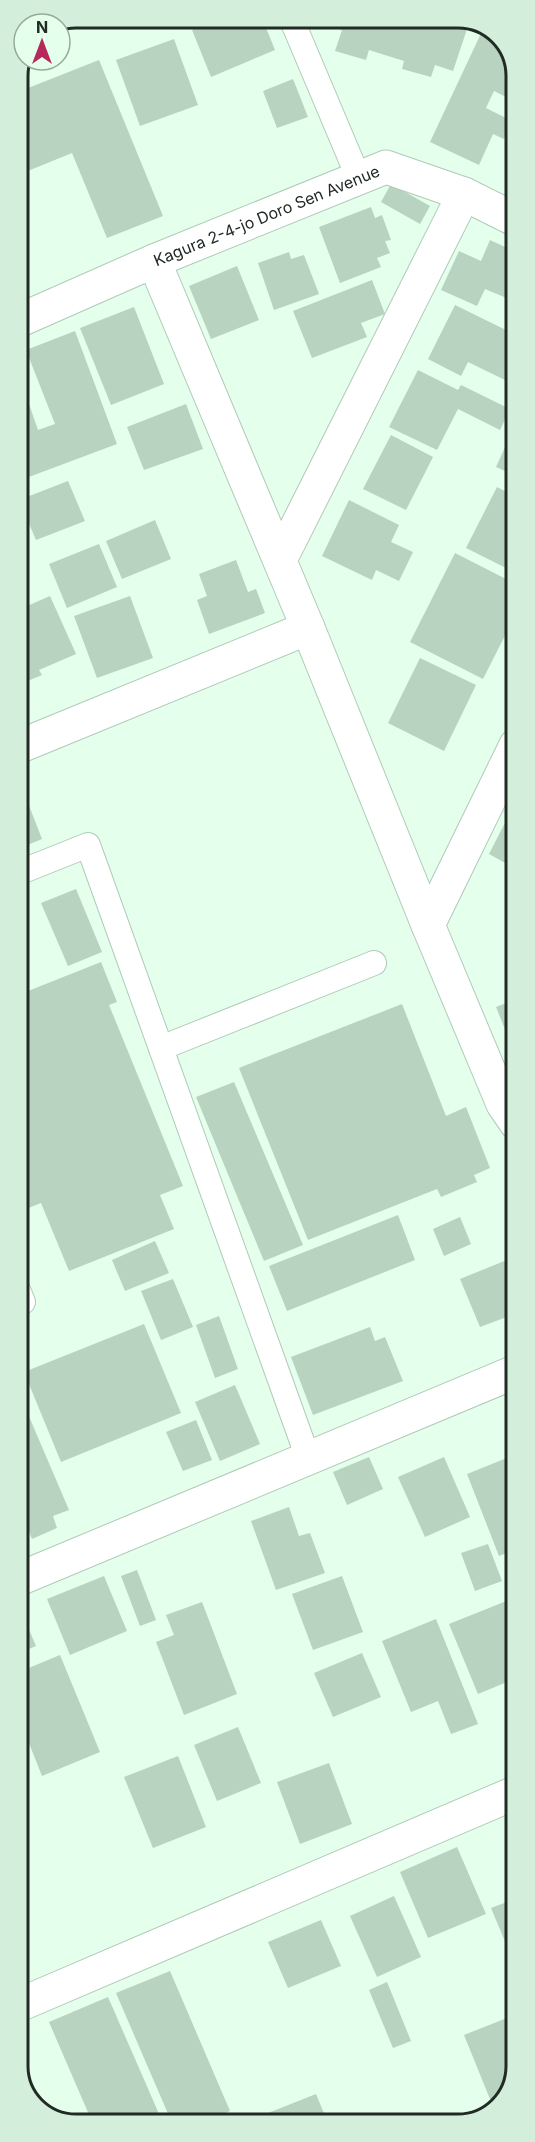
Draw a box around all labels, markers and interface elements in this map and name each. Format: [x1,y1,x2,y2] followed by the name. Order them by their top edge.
[12,12,72,72] north arrow
[36,17,48,37] text: N
[151,161,382,270] street label: Kagura 2-4-jo Doro Sen Avenue

